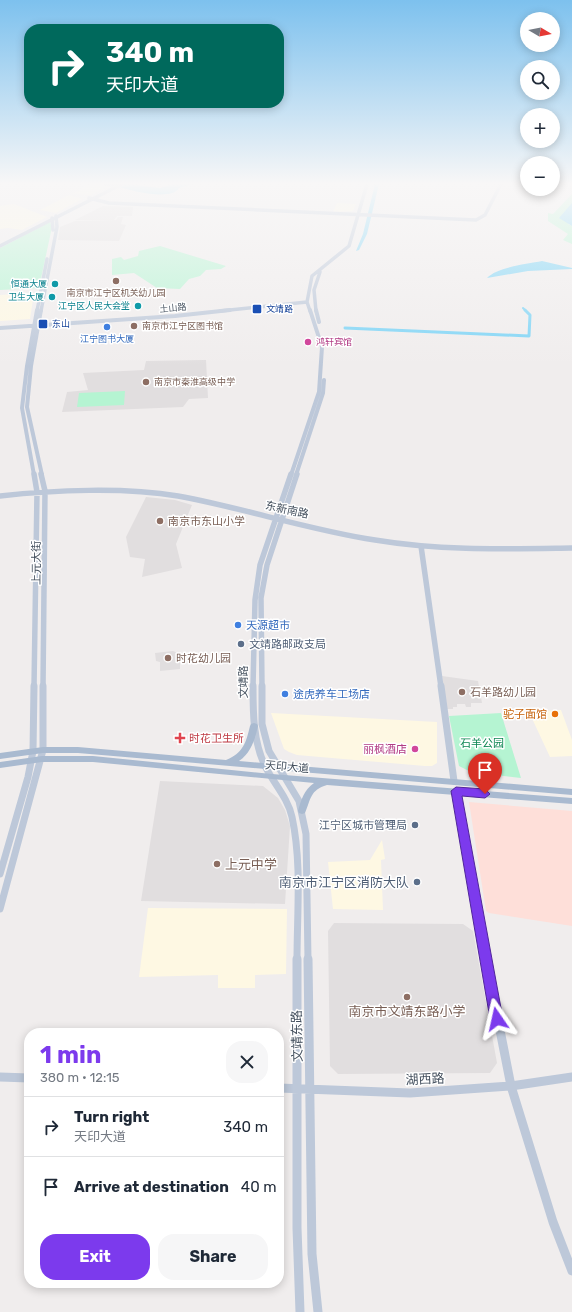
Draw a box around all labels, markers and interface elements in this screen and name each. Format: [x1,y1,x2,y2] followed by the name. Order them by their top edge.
[520,12,560,52] north arrow
[520,12,560,196] map controls
[106,36,194,69] text: 340 m
[40,40,92,92] icon: right
[520,60,560,100] button: search
[106,74,178,96] text: 天印大道
[520,108,560,148] button: +
[520,156,560,196] button: −
[111,276,121,286] marker: 南京市江宁区机关幼儿园
[11,279,47,289] place label: 恒通大厦
[50,279,60,289] marker: 恒通大厦
[66,288,166,298] place label: 南京市江宁区机关幼儿园
[8,292,44,302] place label: 卫生大厦
[47,292,57,302] marker: 卫生大厦
[58,301,130,311] place label: 江宁区人民大会堂
[133,301,143,311] marker: 江宁区人民大会堂
[159,302,187,314] street label: 土山路
[251,303,263,315] marker: 文靖路
[266,304,293,314] place label: 文靖路
[37,318,49,330] marker: 东山
[52,319,70,329] place label: 东山
[129,321,139,331] marker: 南京市江宁区图书馆
[142,321,223,331] place label: 南京市江宁区图书馆
[102,322,112,332] marker: 江宁图书大厦
[80,334,134,344] place label: 江宁图书大厦
[303,337,313,347] marker: 鸿轩宾馆
[316,337,352,347] place label: 鸿轩宾馆
[141,377,151,387] marker: 南京市秦淮高级中学
[154,377,235,387] place label: 南京市秦淮高级中学
[264,499,310,521] street label: 东新南路
[168,515,245,528] place label: 南京市东山小学
[155,516,165,526] marker: 南京市东山小学
[30,541,43,585] street label: 上元大街
[246,619,290,632] place label: 天源超市
[233,620,243,630] marker: 天源超市
[249,638,326,651] place label: 文靖路邮政支局
[236,639,246,649] marker: 文靖路邮政支局
[176,652,231,665] place label: 时花幼儿园
[163,653,173,663] marker: 时花幼儿园
[237,666,250,699] street label: 文靖路
[470,686,536,699] place label: 石羊路幼儿园
[457,687,467,697] marker: 石羊路幼儿园
[293,688,370,701] place label: 途虎养车工场店
[280,689,290,699] marker: 途虎养车工场店
[503,708,547,721] place label: 驼子面馆
[550,709,560,719] marker: 驼子面馆
[174,732,186,744] marker: 时花卫生所
[189,732,244,745] place label: 时花卫生所
[460,737,504,750] park label: 石羊公园
[363,743,407,756] place label: 丽枫酒店
[410,744,420,754] marker: 丽枫酒店
[468,753,502,794] pin
[265,759,309,775] street label: 天印大道
[474,759,496,781] icon: arrive
[319,819,407,832] place label: 江宁区城市管理局
[410,820,420,830] marker: 江宁区城市管理局
[225,857,277,872] place label: 上元中学
[212,859,222,869] marker: 上元中学
[279,875,409,890] place label: 南京市江宁区消防大队
[412,877,422,887] marker: 南京市江宁区消防大队
[402,992,412,1002] marker: 南京市文靖东路小学
[476,998,518,1040] position arrow
[348,1004,466,1019] place label: 南京市文靖东路小学
[289,1010,305,1062] street label: 文靖东路
[40,1041,101,1069] text: 1 min
[226,1041,268,1083] button: close
[40,1070,120,1085] text: 380 m · 12:15
[405,1070,445,1088] street label: 湖西路
[74,1108,149,1126] text: Turn right
[40,1116,62,1138] icon: right
[223,1118,268,1136] text: 340 m
[74,1129,126,1144] text: 天印大道
[40,1176,62,1198] icon: arrive
[74,1178,229,1196] text: Arrive at destination
[241,1178,277,1196] text: 40 m
[40,1234,150,1280] button: Exit
[158,1234,268,1280] button: Share

